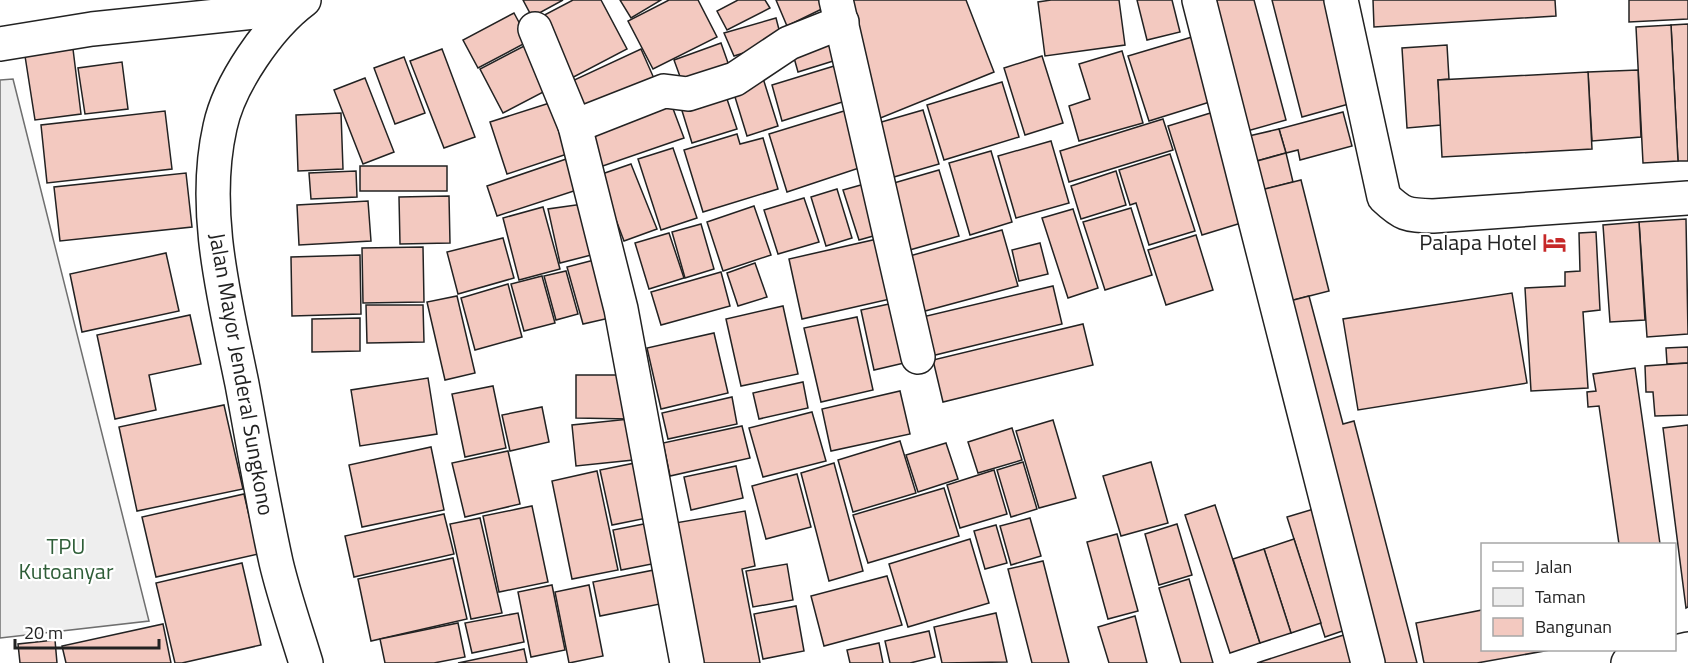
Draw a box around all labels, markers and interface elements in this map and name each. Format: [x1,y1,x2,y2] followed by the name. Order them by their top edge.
[1419,225,1537,259] place label: Palapa Hotel
[1542,229,1568,255] hotel icon: Palapa Hotel
[200,230,284,518] street label: Jalan Mayor Jenderal Sungkono
[18,529,114,588] park label: TPU Kutoanyar
[1481,543,1676,651] legend
[1535,553,1572,580] text: Jalan
[1535,583,1586,610] text: Taman
[15,612,159,650] scale bar
[1535,613,1612,640] text: Bangunan
[24,619,63,646] text: 20 m

